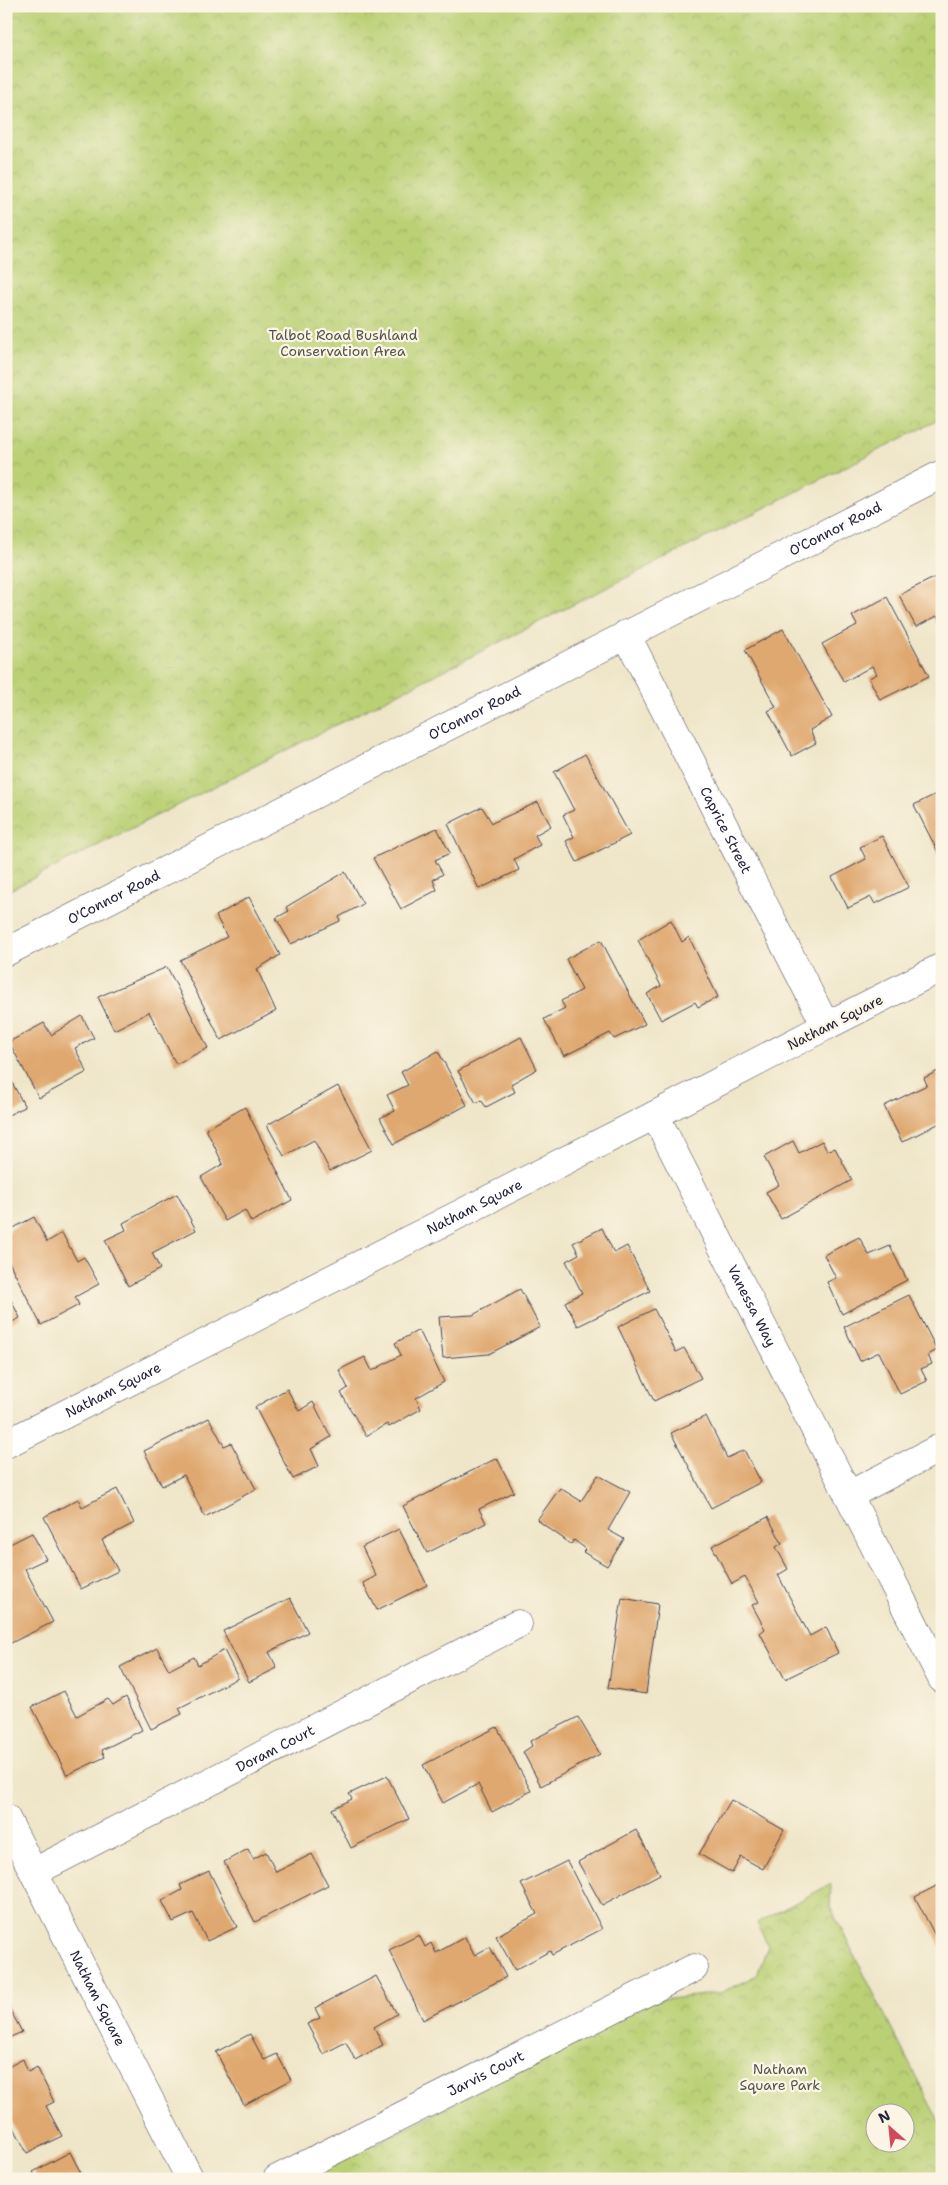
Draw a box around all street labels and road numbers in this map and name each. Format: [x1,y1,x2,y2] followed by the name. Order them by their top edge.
[786,497,885,560] street label: O'Connor Road
[425,682,524,744] street label: O'Connor Road
[696,783,756,877] street label: Caprice Street
[64,866,163,928] street label: O'Connor Road
[784,990,886,1054] street label: Natham Square
[423,1175,525,1238] street label: Natham Square
[724,1262,780,1350] street label: Vanessa Way
[62,1358,164,1422] street label: Natham Square
[233,1721,317,1776] street label: Doram Court
[66,1947,130,2049] street label: Natham Square
[445,2047,527,2100] street label: Jarvis Court

